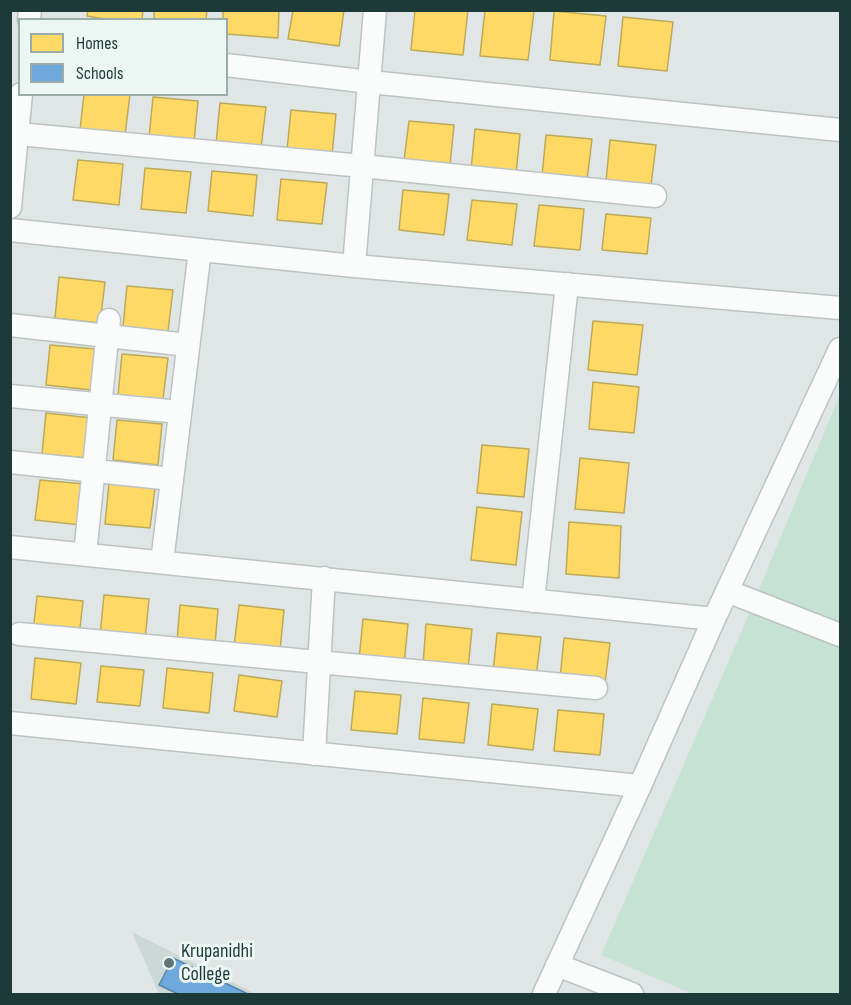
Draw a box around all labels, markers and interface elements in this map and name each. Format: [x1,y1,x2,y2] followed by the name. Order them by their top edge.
[18,18,228,96] legend
[76,33,118,54] text: Homes
[76,63,123,84] text: Schools
[181,940,253,987] place label: Krupanidhi College
[162,956,176,970] marker: Krupanidhi College

